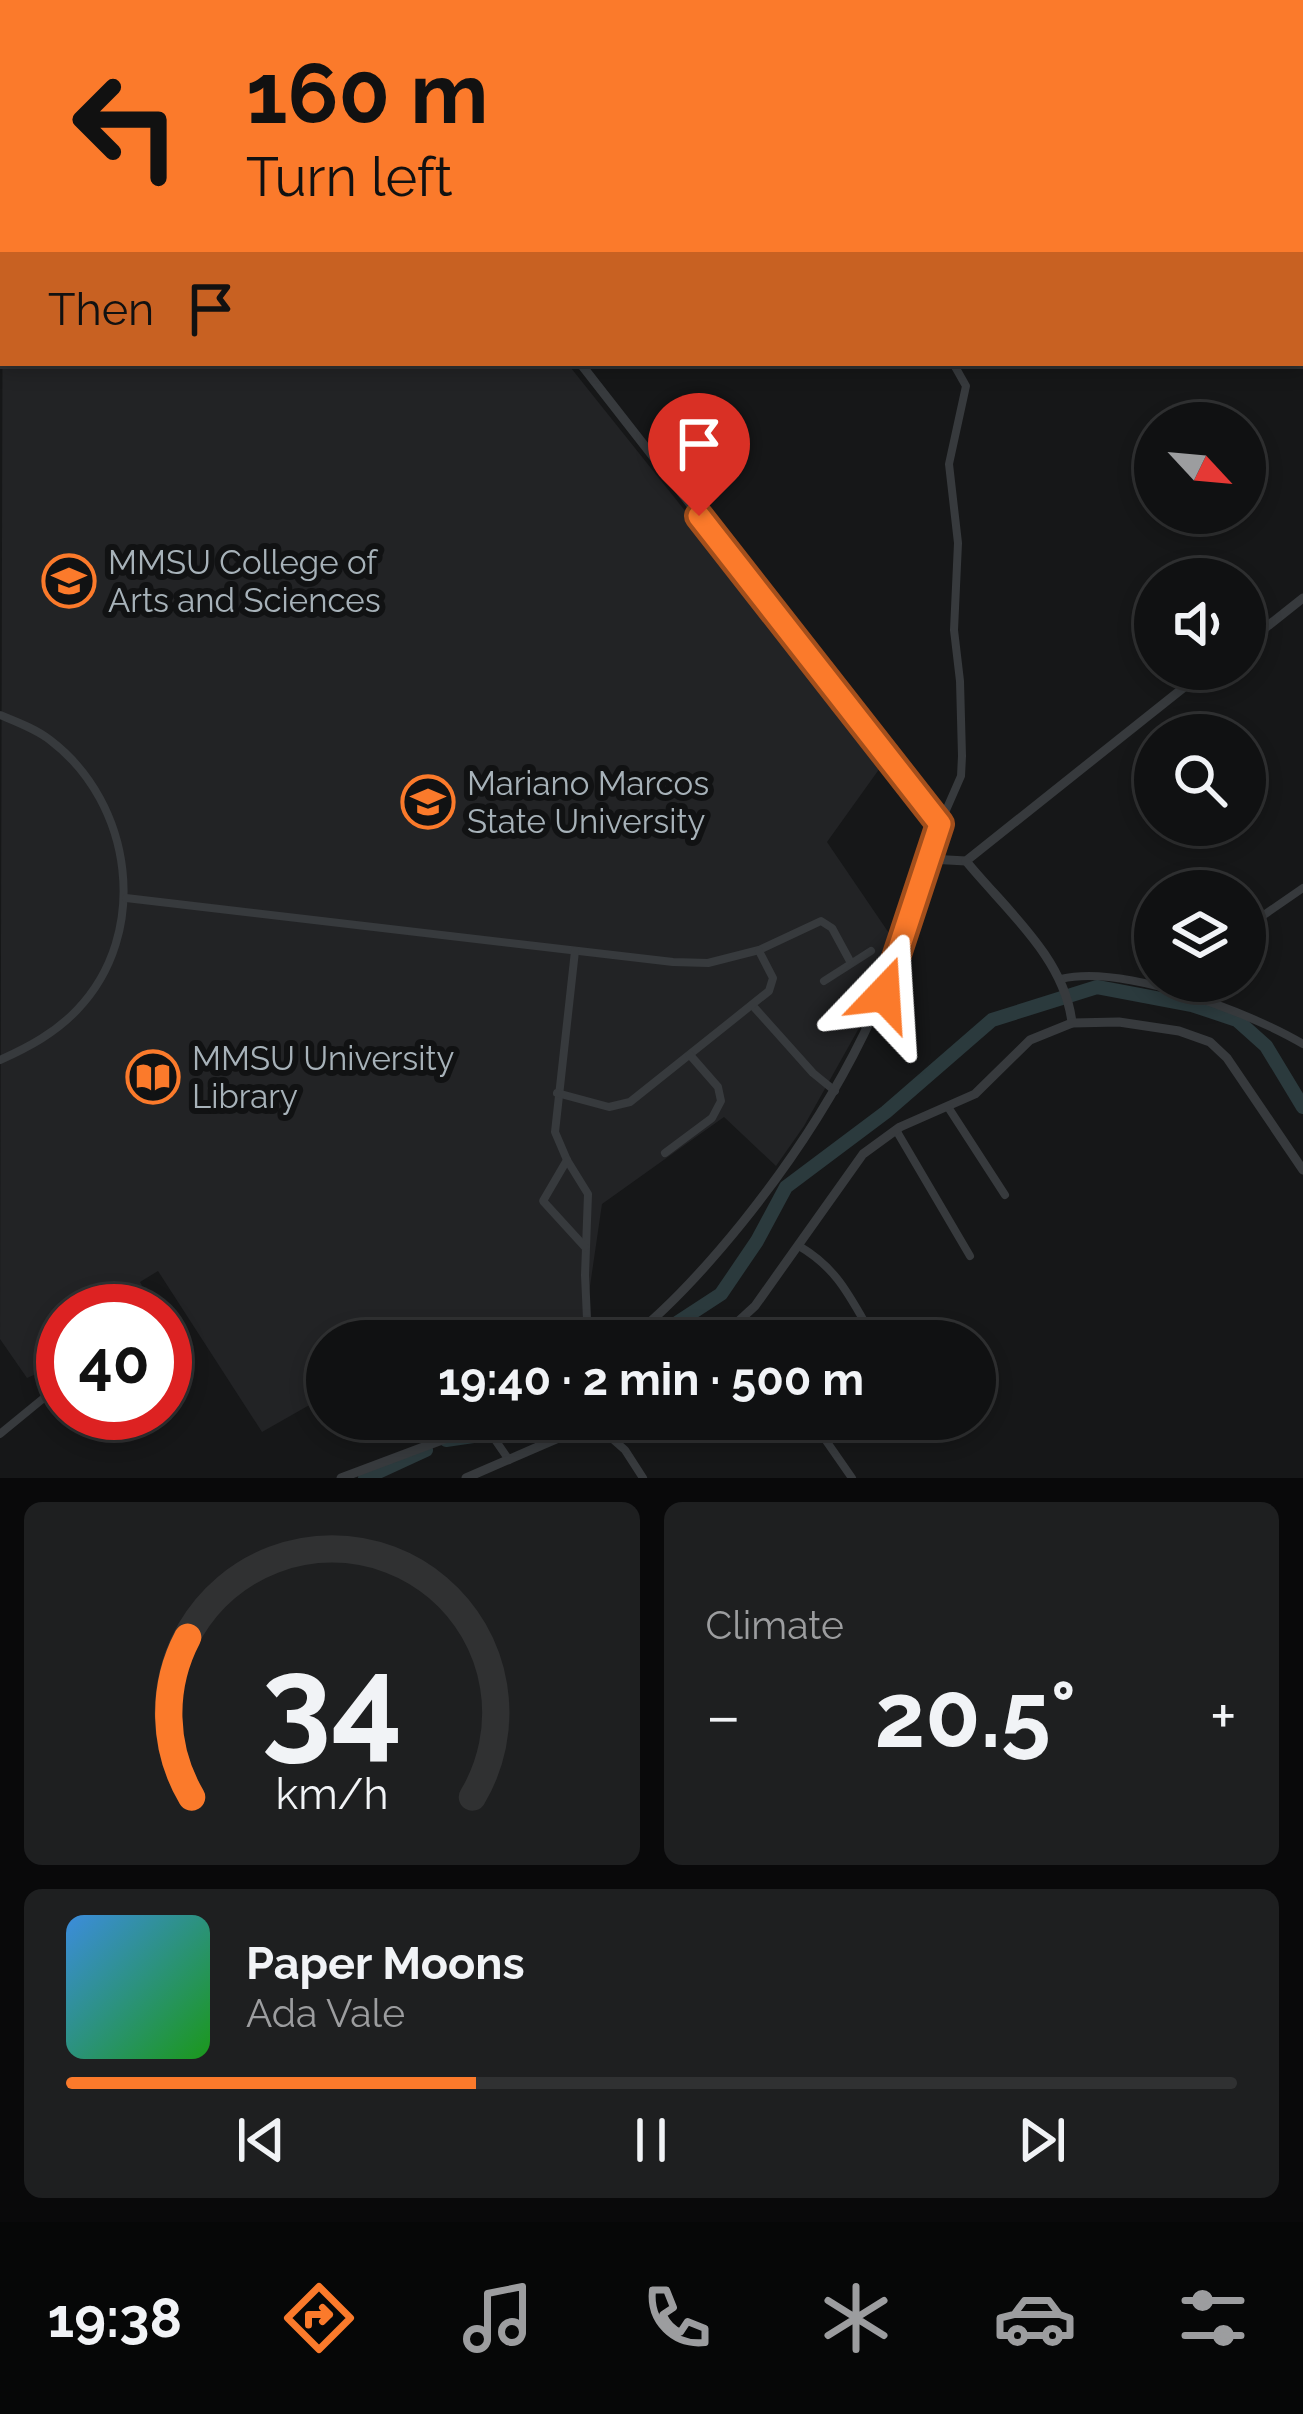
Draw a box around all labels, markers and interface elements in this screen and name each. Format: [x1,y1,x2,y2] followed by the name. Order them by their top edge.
[246,44,488,143] text: 160 m
[48,48,204,204] icon: left
[246,145,453,209] text: Turn left
[178,276,244,342] icon: arrive
[48,283,154,336] text: Then
[648,393,750,516] pin
[1134,402,1266,534] north arrow
[1134,402,1266,1002] map controls
[666,411,732,477] icon: arrive
[108,543,381,620] place label: MMSU College of Arts and Sciences
[41,553,97,609] school or university icon: MMSU College of Arts and Sciences
[1134,558,1266,690] button: sound
[1134,714,1266,846] button: search
[467,764,709,841] place label: Mariano Marcos State University
[400,774,456,830] school or university icon: Mariano Marcos State University
[1134,870,1266,1002] button: layers
[821,931,947,1057] position arrow
[192,1039,455,1116] place label: MMSU University Library
[125,1049,181,1105] library icon: MMSU University Library
[36,1284,192,1440] speed limit sign: 40
[438,1353,864,1406] text: 19:40 · 2 min · 500 m
[706,1602,844,1648] text: Climate
[261,1629,402,1775] text: 34
[874,1662,1076,1768] text: 20.5°
[706,1677,741,1754] text: −
[1210,1677,1237,1754] text: +
[275,1768,388,1818] text: km/h
[246,1937,525,1990] text: Paper Moons
[246,1990,405,2036] text: Ada Vale
[228,2107,294,2173] icon: previous
[618,2107,684,2173] icon: pause
[1009,2107,1075,2173] icon: next
[277,2276,361,2360] icon: directions
[456,2276,540,2360] icon: music
[635,2276,719,2360] icon: phone
[814,2276,898,2360] icon: climate
[993,2276,1077,2360] icon: car
[1171,2276,1255,2360] icon: filters
[47,2286,182,2350] text: 19:38

